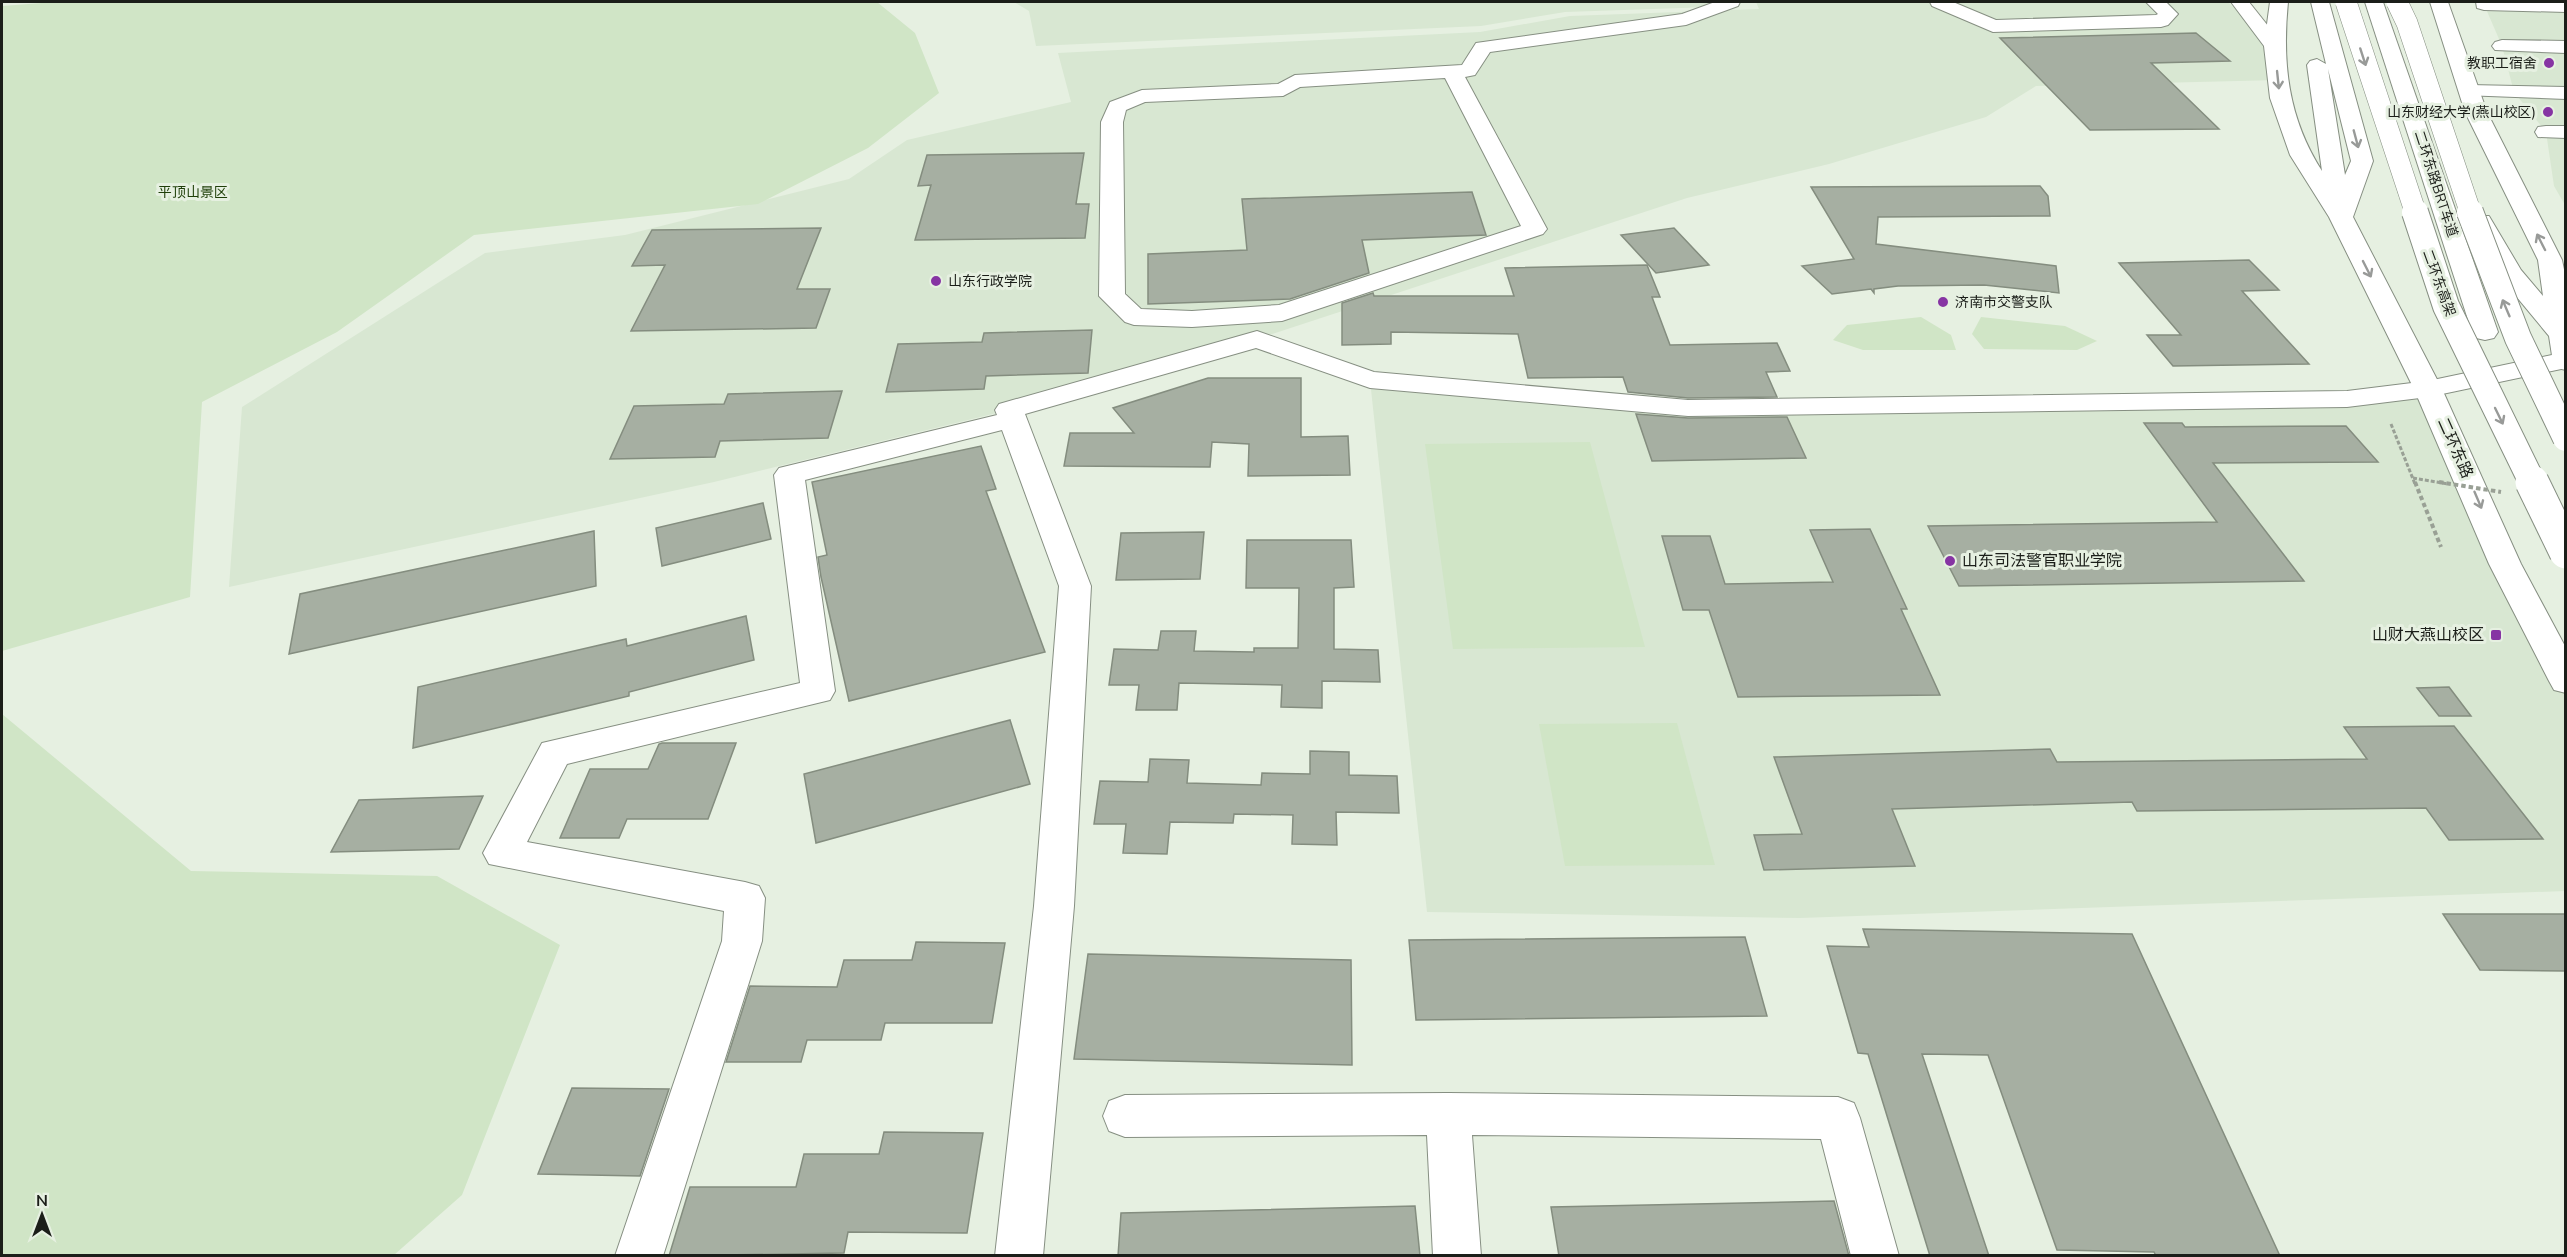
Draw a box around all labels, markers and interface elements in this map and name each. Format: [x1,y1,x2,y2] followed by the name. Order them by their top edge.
[2359,47,2370,66] one-way arrow
[2467,54,2537,73] place label: 教职工宿舍
[2542,56,2556,70] marker: 教职工宿舍
[2272,70,2283,90] one-way arrow
[2387,103,2536,122] place label: 山东财经大学(燕山校区)
[2541,105,2555,119] marker: 山东财经大学(燕山校区)
[2410,128,2462,240] street label: 二环东路BRT车道
[2351,130,2363,149] one-way arrow
[158,183,228,202] park label: 平顶山景区
[2534,233,2546,251] one-way arrow
[2418,247,2460,319] street label: 二环东高架
[2362,260,2374,278] one-way arrow
[948,272,1032,291] place label: 山东行政学院
[929,274,943,288] marker: 山东行政学院
[1955,293,2053,312] place label: 济南市交警支队
[1936,295,1950,309] marker: 济南市交警支队
[2500,300,2511,318] one-way arrow
[2493,406,2505,424] one-way arrow
[2432,414,2478,482] street label: 二环东路
[2473,490,2484,509] one-way arrow
[1962,550,2122,572] place label: 山东司法警官职业学院
[1943,554,1957,568] marker: 山东司法警官职业学院
[2372,624,2484,646] place label: 山财大燕山校区
[2489,628,2503,642] marker: 山财大燕山校区
[12,1185,72,1245] north arrow
[36,1190,48,1212] text: N

